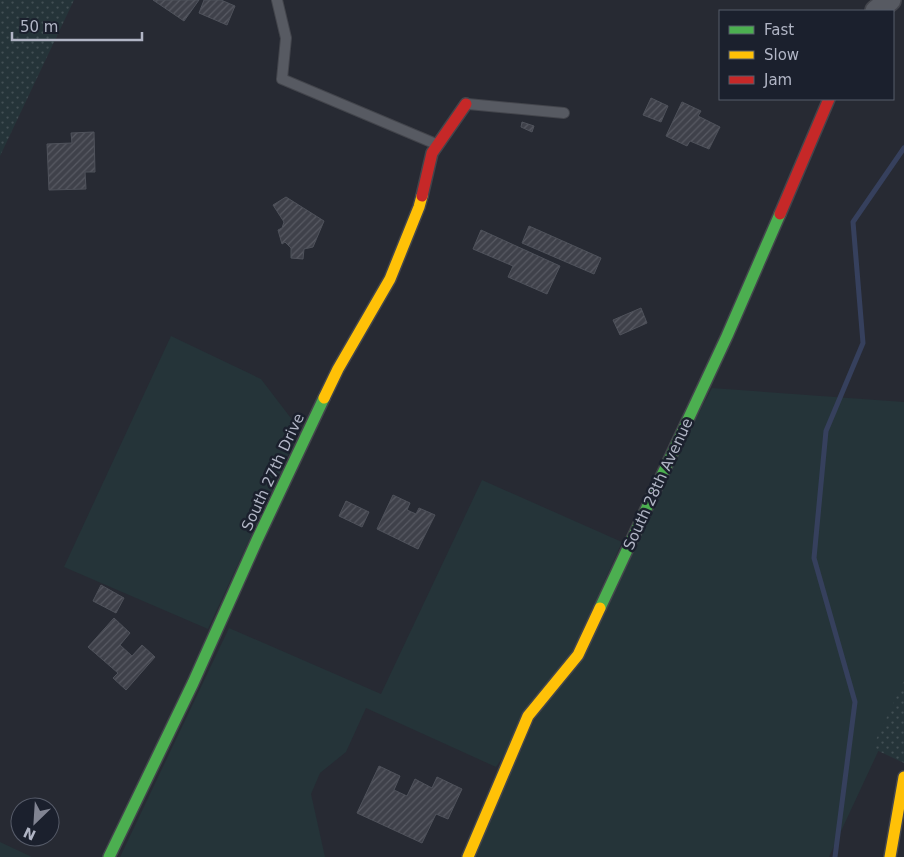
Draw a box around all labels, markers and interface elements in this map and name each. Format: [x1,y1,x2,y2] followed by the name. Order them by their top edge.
[12,10,142,42] scale bar
[719,10,894,100] legend
[20,18,58,36] text: 50 m
[764,21,794,39] text: Fast
[764,46,799,64] text: Slow
[763,71,792,89] text: Jam
[238,410,308,534] street label: South 27th Drive
[620,415,696,553] street label: South 28th Avenue
[10,797,60,847] north arrow
[21,824,38,844] text: N

